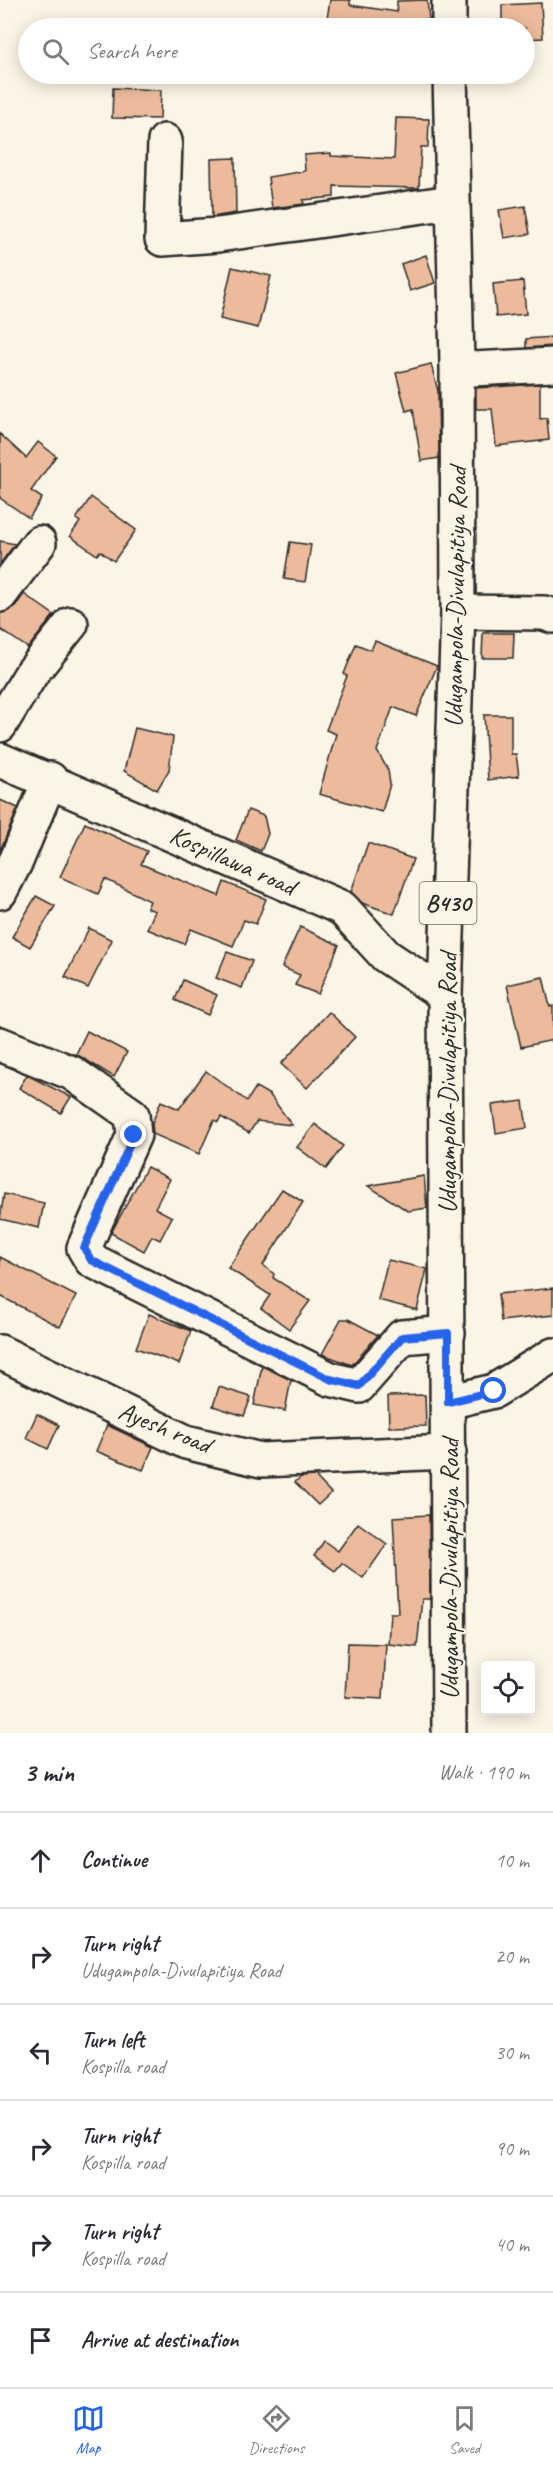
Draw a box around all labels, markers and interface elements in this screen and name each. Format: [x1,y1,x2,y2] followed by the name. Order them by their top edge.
[18,18,535,84] search box
[39,35,72,68] icon: search
[87,37,177,65] text: Search here
[437,463,474,728] street label: Udugampola-Divulapitiya Road
[165,818,304,904] street label: Kospillawa road
[420,882,476,924] road number: B430
[431,949,464,1213] street label: Udugampola-Divulapitiya Road
[120,1121,146,1147] route end
[480,1377,506,1403] route start
[114,1394,219,1462] street label: Ayesh road
[433,1435,466,1699] street label: Udugampola-Divulapitiya Road
[481,1661,535,1715] map controls
[481,1661,535,1715] button: locate
[24,1756,74,1789] text: 3 min
[439,1760,529,1785] text: Walk · 190 m
[24,1844,57,1877] icon: ahead
[81,1846,147,1874] text: Continue
[495,1848,529,1873] text: 10 m
[81,1930,158,1958] text: Turn right
[24,1940,57,1973] icon: right
[495,1944,529,1969] text: 20 m
[81,1958,282,1983] text: Udugampola-Divulapitiya Road
[81,2026,145,2054] text: Turn left
[24,2036,57,2069] icon: left
[495,2040,529,2065] text: 30 m
[81,2054,165,2079] text: Kospilla road
[81,2122,158,2150] text: Turn right
[24,2132,57,2165] icon: right
[495,2136,529,2161] text: 90 m
[81,2150,165,2175] text: Kospilla road
[81,2218,158,2246] text: Turn right
[24,2228,57,2261] icon: right
[495,2232,529,2257] text: 40 m
[81,2246,165,2271] text: Kospilla road
[24,2324,57,2357] icon: arrive
[81,2326,238,2354] text: Arrive at destination
[72,2402,105,2458] tab: Map
[249,2402,304,2458] tab: Directions
[448,2402,481,2458] tab: Saved

